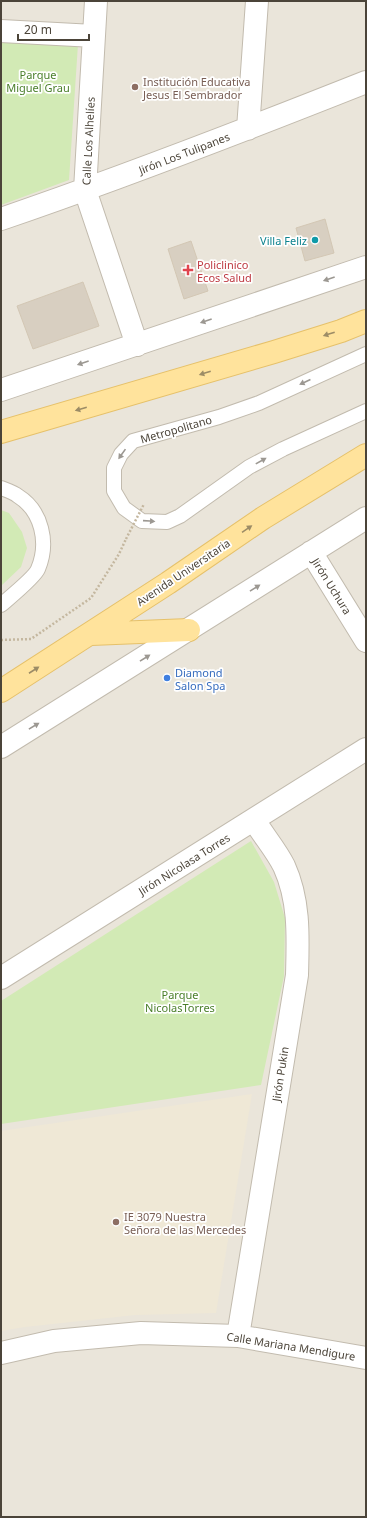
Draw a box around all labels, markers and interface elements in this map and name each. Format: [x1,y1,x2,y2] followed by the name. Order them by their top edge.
[18,16,89,42] scale bar
[24,21,52,38] text: 20 m
[6,67,70,95] park label: Parque Miguel Grau
[142,74,251,102] place label: Institución Educativa Jesus El Sembrador
[130,82,140,92] marker: Institución Educativa Jesus El Sembrador
[78,96,98,186] street label: Calle Los Alhelíes
[135,129,232,178] street label: Jirón Los Tulipanes
[260,233,307,248] place label: Villa Feliz
[310,235,320,245] marker: Villa Feliz
[197,257,252,285] place label: Policlinico Ecos Salud
[182,264,194,276] marker: Policlinico Ecos Salud
[323,276,335,282] one-way arrow
[200,318,212,324] one-way arrow
[323,332,335,338] one-way arrow
[77,360,89,366] one-way arrow
[199,370,211,376] one-way arrow
[300,379,311,385] one-way arrow
[74,406,86,412] one-way arrow
[138,412,214,446] street label: Metropolitano
[118,449,126,460] one-way arrow
[255,457,266,464] one-way arrow
[143,518,156,524] one-way arrow
[242,525,253,533] one-way arrow
[133,535,233,609] street label: Avenida Universitaria
[308,554,355,617] street label: Jirón Uchura
[250,584,260,592] one-way arrow
[139,654,151,661] one-way arrow
[175,665,225,693] place label: Diamond Salon Spa
[29,666,39,674] one-way arrow
[162,673,172,683] marker: Diamond Salon Spa
[28,723,40,730] one-way arrow
[135,830,233,899] street label: Jirón Nicolasa Torres
[145,987,215,1015] park label: Parque NicolasTorres
[268,1045,292,1104] street label: Jirón Pukin
[124,1209,246,1237] place label: IE 3079 Nuestra Señora de las Mercedes
[111,1217,121,1227] marker: IE 3079 Nuestra Señora de las Mercedes
[226,1328,356,1364] street label: Calle Mariana Mendigure

